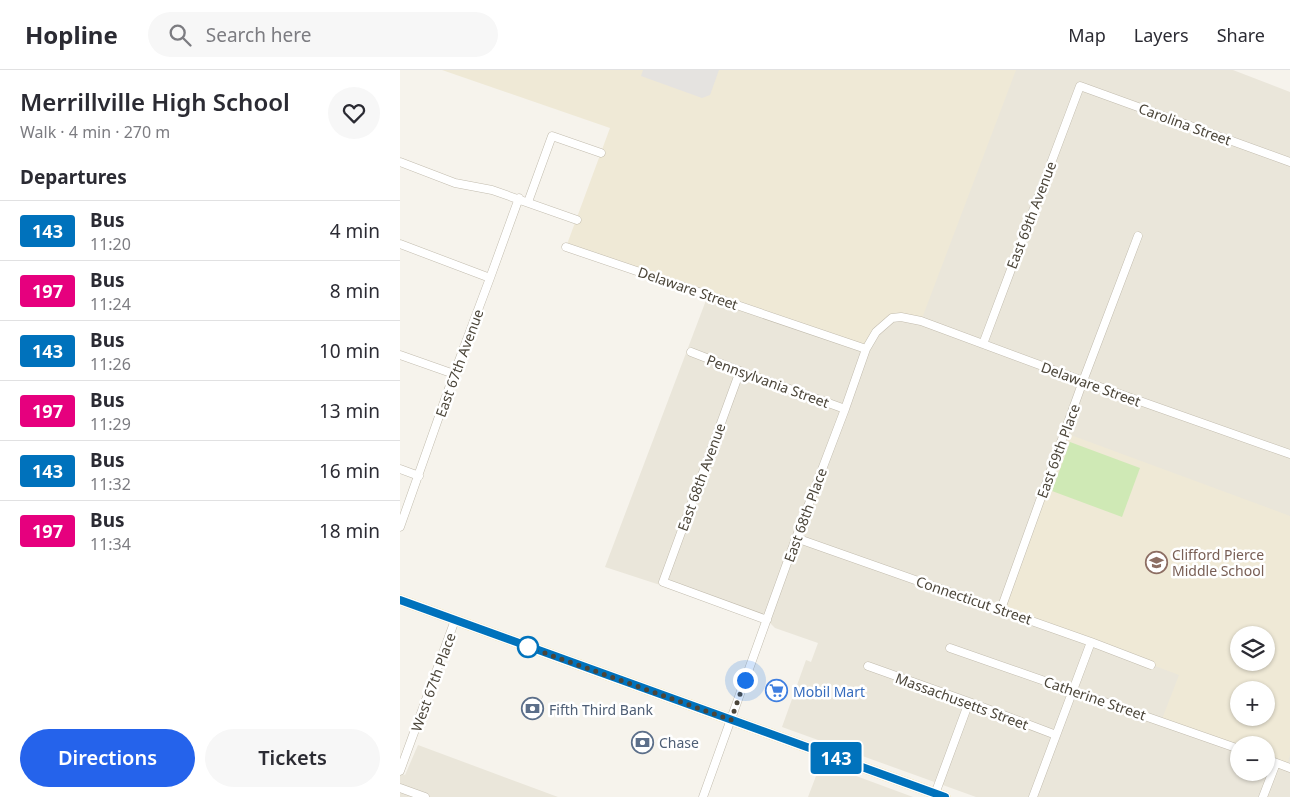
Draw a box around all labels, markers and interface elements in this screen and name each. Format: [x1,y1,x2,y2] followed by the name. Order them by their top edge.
[148,12,498,57] search box
[25,18,118,51] text: Hopline
[166,21,194,49] icon: search
[206,22,312,48] text: Search here
[1068,23,1106,47] text: Map
[1134,23,1189,47] text: Layers
[1217,23,1265,47] text: Share
[20,85,290,118] text: Merrillville High School
[328,87,380,139] button: heart
[1136,98,1234,150] street label: Carolina Street
[20,121,170,143] text: Walk · 4 min · 270 m
[1002,158,1060,271] street label: East 69th Avenue
[20,164,127,190] text: Departures
[90,207,125,233] text: Bus
[330,218,380,244] text: 4 min
[32,219,63,243] text: 143
[90,233,131,255] text: 11:20
[635,262,741,314] street label: Delaware Street
[90,267,125,293] text: Bus
[330,278,380,304] text: 8 min
[32,279,63,303] text: 197
[90,293,131,315] text: 11:24
[431,306,487,420] street label: East 67th Avenue
[90,327,125,353] text: Bus
[319,338,380,364] text: 10 min
[32,339,63,363] text: 143
[704,350,832,412] street label: Pennsylvania Street
[90,353,131,375] text: 11:26
[1039,357,1143,411] street label: Delaware Street
[90,387,125,413] text: Bus
[319,398,380,424] text: 13 min
[32,399,63,423] text: 197
[1032,401,1084,501] street label: East 69th Place
[90,413,131,435] text: 11:29
[673,420,729,534] street label: East 68th Avenue
[90,447,125,473] text: Bus
[319,458,380,484] text: 16 min
[32,459,63,483] text: 143
[779,465,831,565] street label: East 68th Place
[90,473,131,495] text: 11:32
[90,507,125,533] text: Bus
[319,518,380,544] text: 18 min
[32,519,63,543] text: 197
[90,533,131,555] text: 11:34
[1172,545,1264,580] place label: Clifford Pierce Middle School
[1144,550,1168,574] school or university icon: Clifford Pierce Middle School
[914,571,1034,629] street label: Connecticut Street
[1230,626,1275,781] map controls
[1230,626,1275,671] button: layers
[406,630,460,734] street label: West 67th Place
[517,636,539,658] unlabelled marker
[733,668,758,693] your location
[893,668,1031,734] street label: Massachusetts Street
[1041,672,1149,724] street label: Catherine Street
[765,679,789,703] supermarket icon: Mobil Mart
[1230,681,1275,726] button: +
[793,682,865,701] place label: Mobil Mart
[521,697,545,721] bank icon: Fifth Third Bank
[549,700,653,719] place label: Fifth Third Bank
[20,729,195,787] button: Directions
[205,729,380,787] button: Tickets
[631,730,655,754] bank icon: Chase
[659,733,699,752] place label: Chase
[1230,736,1275,781] button: −
[807,742,865,774] line badge: 143
[821,746,851,770] text: 143

